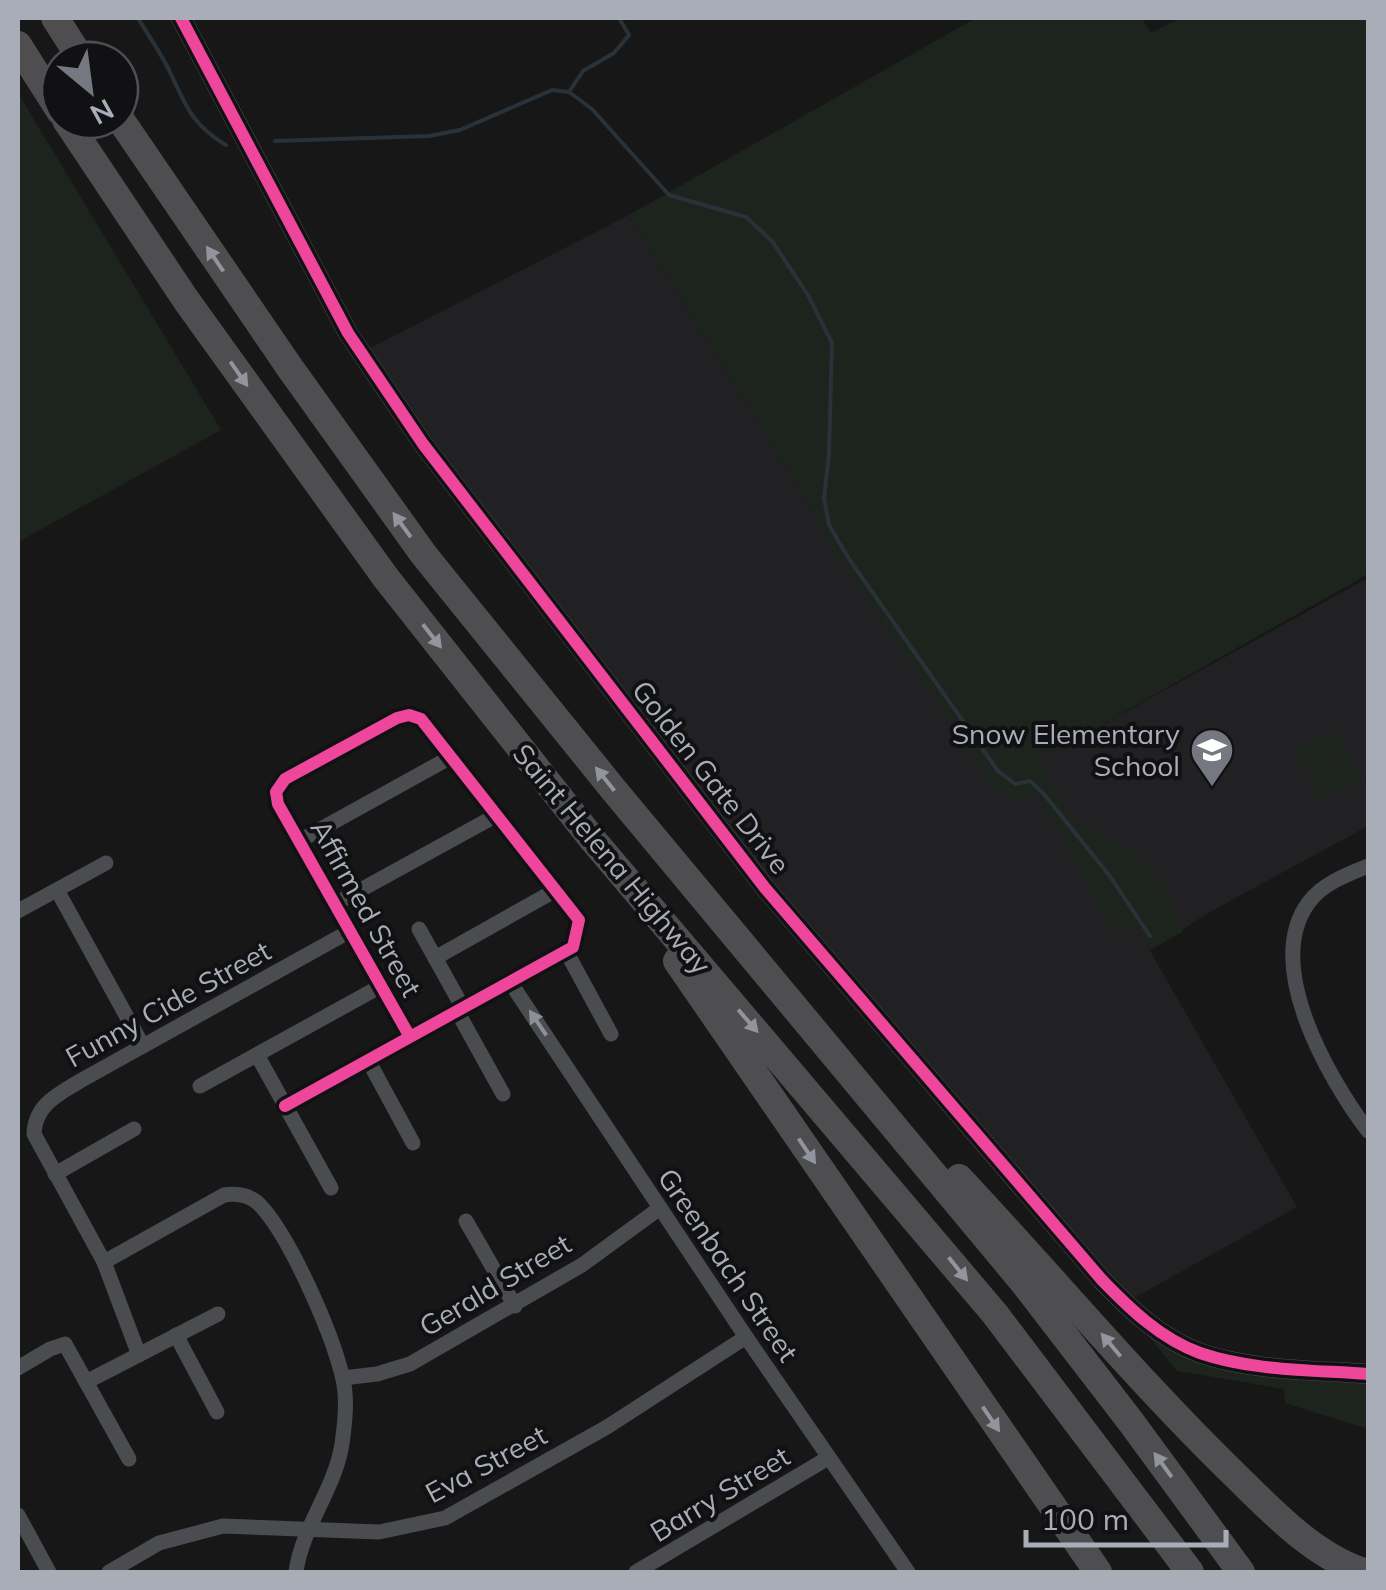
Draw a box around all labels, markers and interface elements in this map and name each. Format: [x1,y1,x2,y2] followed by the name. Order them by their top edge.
[40,40,140,140] north arrow
[85,92,120,133] text: N
[206,246,225,273] one-way arrow
[228,361,248,388] one-way arrow
[393,511,413,538] one-way arrow
[421,623,441,649] one-way arrow
[625,673,798,880] street label: Golden Gate Drive
[952,716,1180,783] place label: Snow Elementary School
[1189,727,1235,788] school or university icon: Snow Elementary School
[506,736,719,981] street label: Saint Helena Highway
[595,766,616,791] one-way arrow
[303,813,430,1003] street label: Affirmed Street
[59,933,277,1074] street label: Funny Cide Street
[736,1008,758,1033] one-way arrow
[529,1010,548,1037] one-way arrow
[797,1138,816,1165] one-way arrow
[651,1161,806,1368] street label: Greenbach Street
[413,1226,577,1344] street label: Gerald Street
[946,1256,968,1281] one-way arrow
[1101,1333,1123,1358] one-way arrow
[981,1406,1000,1433] one-way arrow
[419,1417,553,1510] street label: Eva Street
[644,1438,796,1549] street label: Barry Street
[1154,1452,1174,1478] one-way arrow
[1026,1485,1226,1547] scale bar
[1041,1500,1129,1538] text: 100 m

